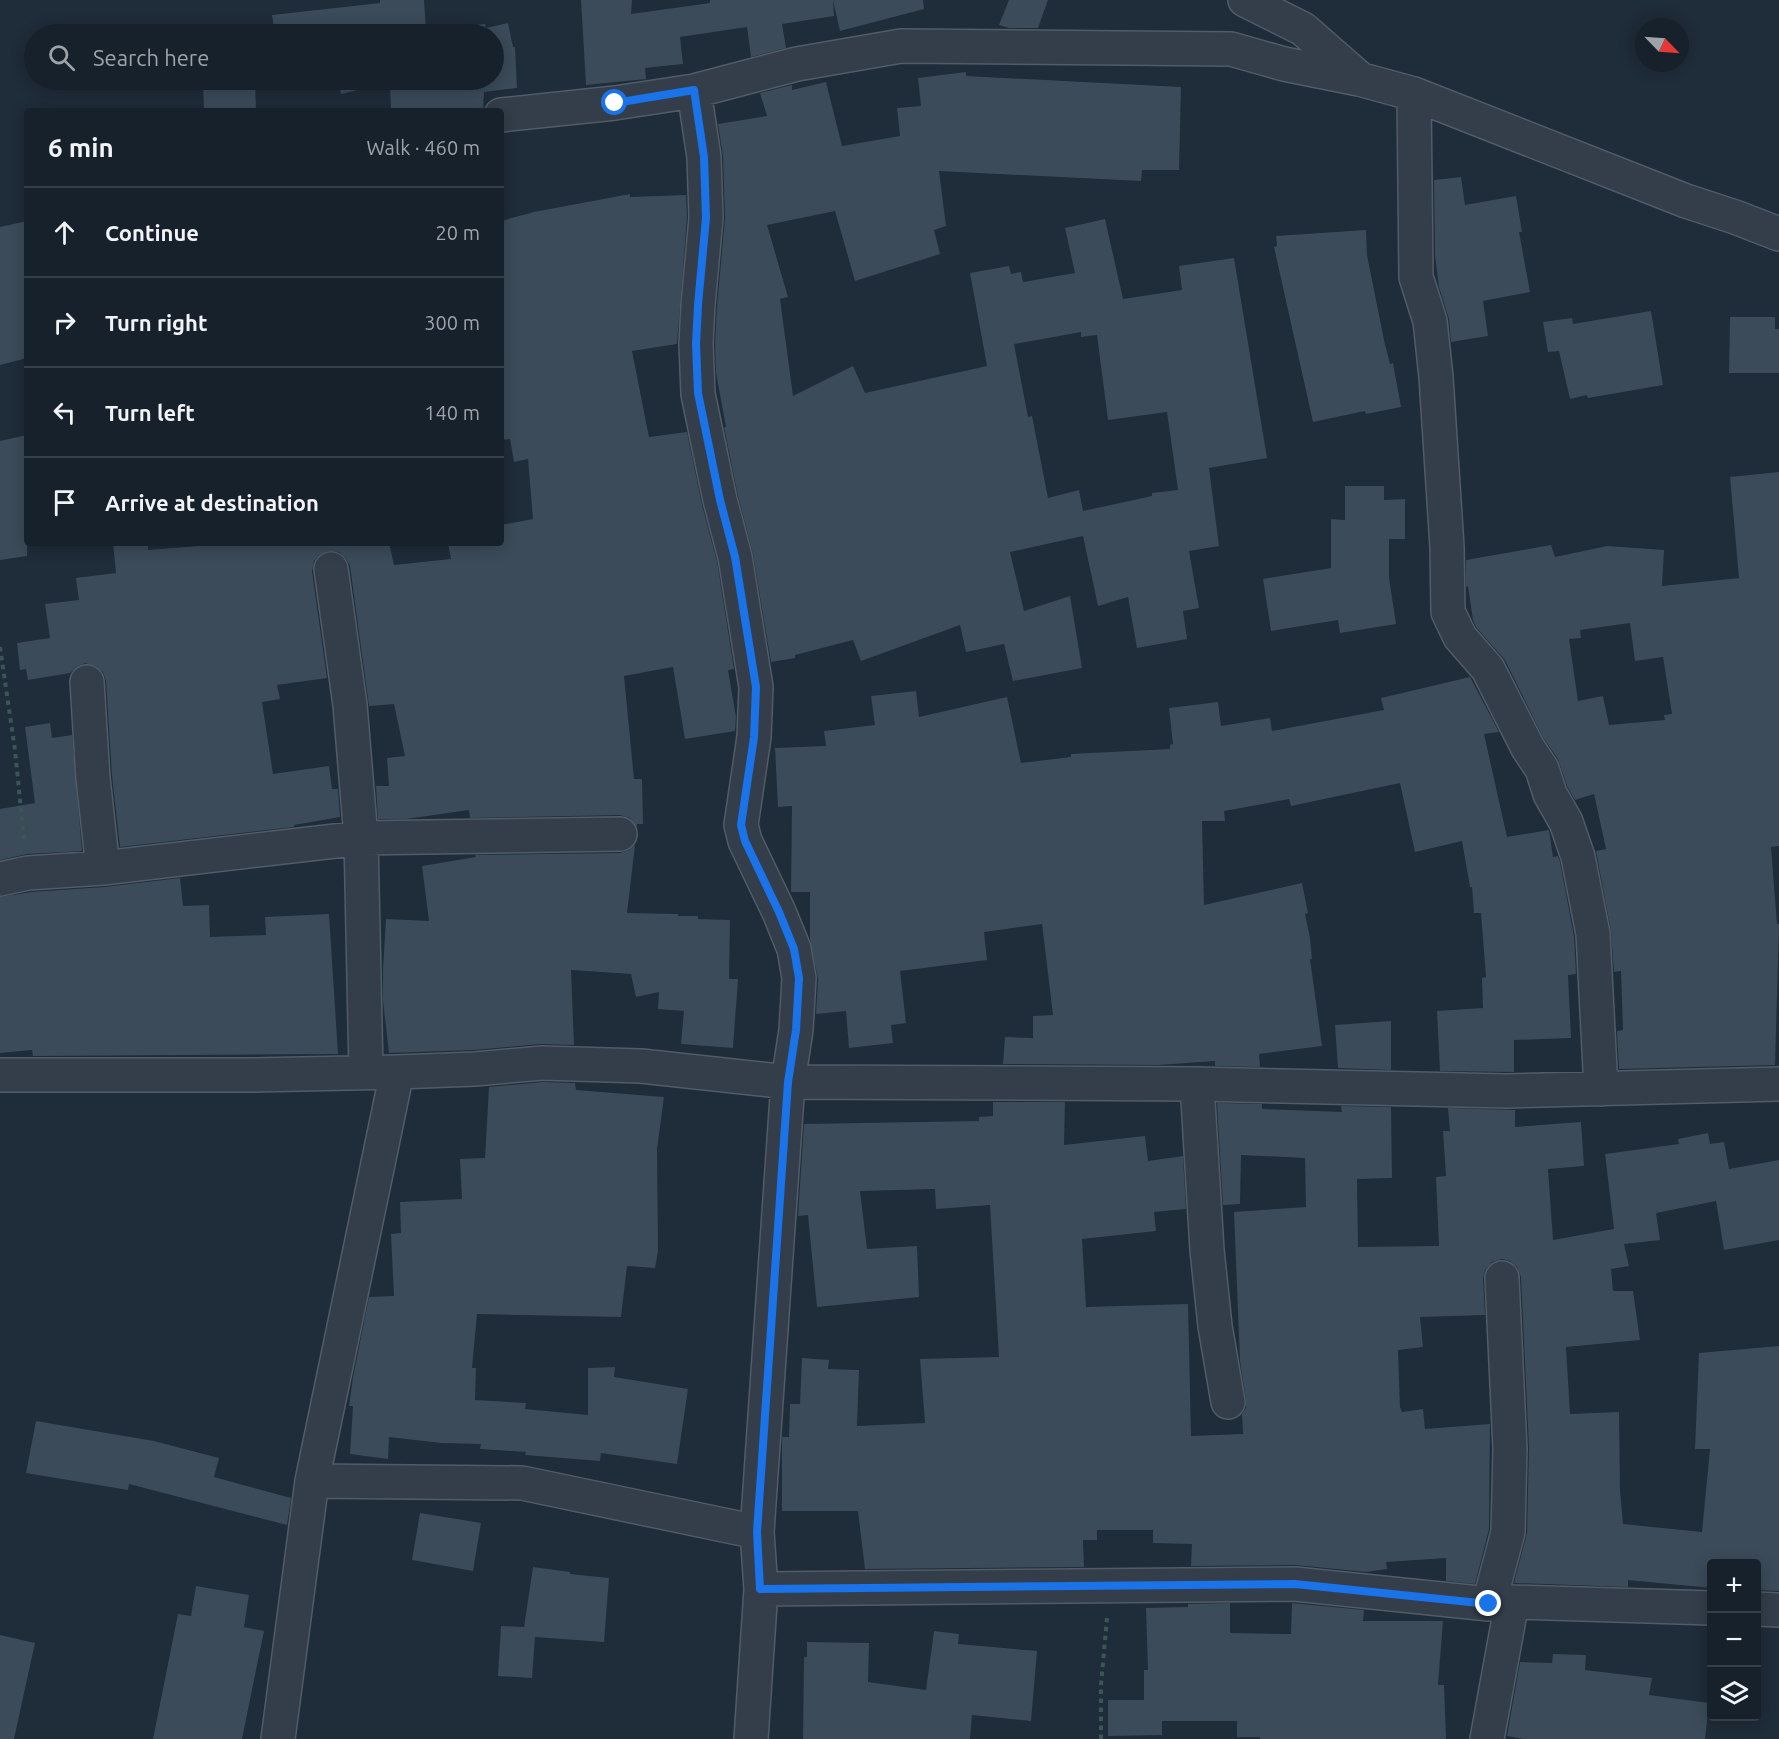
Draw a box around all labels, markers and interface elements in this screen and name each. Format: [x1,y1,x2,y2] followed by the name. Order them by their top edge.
[1635,18,1689,72] north arrow
[24,24,504,90] search box
[45,41,78,74] icon: search
[93,45,209,70] text: Search here
[601,89,627,115] route start
[48,133,114,162] text: 6 min
[367,136,480,159] text: Walk · 460 m
[48,216,81,249] icon: ahead
[105,220,199,245] text: Continue
[436,221,480,244] text: 20 m
[48,306,81,339] icon: right
[105,310,207,335] text: Turn right
[424,311,480,334] text: 300 m
[48,396,81,429] icon: left
[105,400,195,425] text: Turn left
[424,401,480,424] text: 140 m
[48,486,81,519] icon: arrive
[105,490,319,515] text: Arrive at destination
[1707,1559,1761,1721] map controls
[1707,1559,1761,1613] button: +
[1475,1590,1501,1616] route end
[1707,1613,1761,1667] button: −
[1707,1667,1761,1721] button: layers

